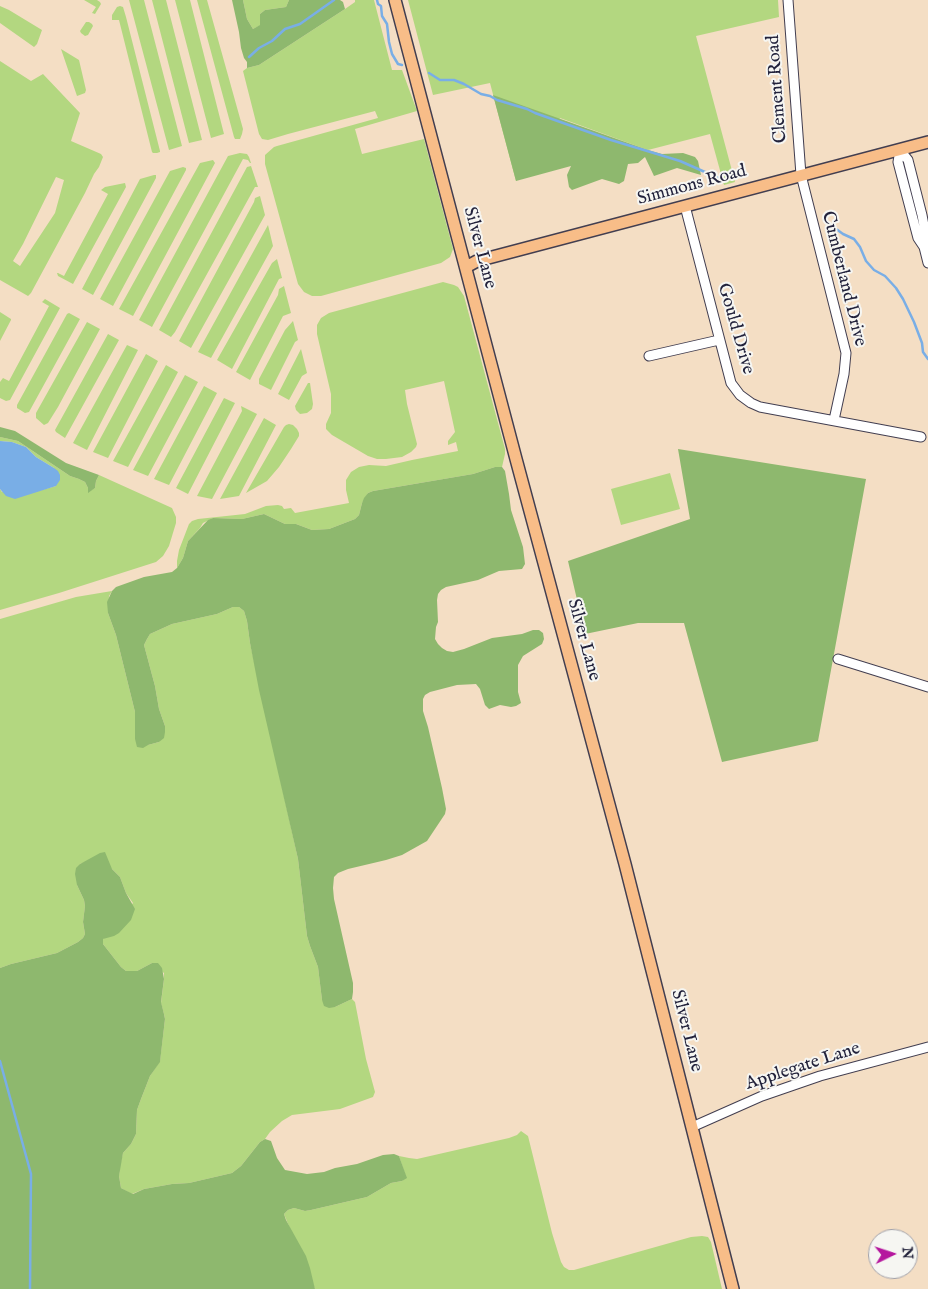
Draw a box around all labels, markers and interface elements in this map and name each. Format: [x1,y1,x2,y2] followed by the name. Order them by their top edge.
[763,34,793,144] street label: Clement Road
[635,161,749,211] street label: Simmons Road
[458,205,500,291] street label: Silver Lane
[816,209,870,349] street label: Cumberland Drive
[712,281,758,377] street label: Gould Drive
[562,597,604,683] street label: Silver Lane
[665,988,707,1074] street label: Silver Lane
[743,1038,863,1096] street label: Applegate Lane
[868,1229,918,1279] north arrow
[898,1246,916,1260] text: N

